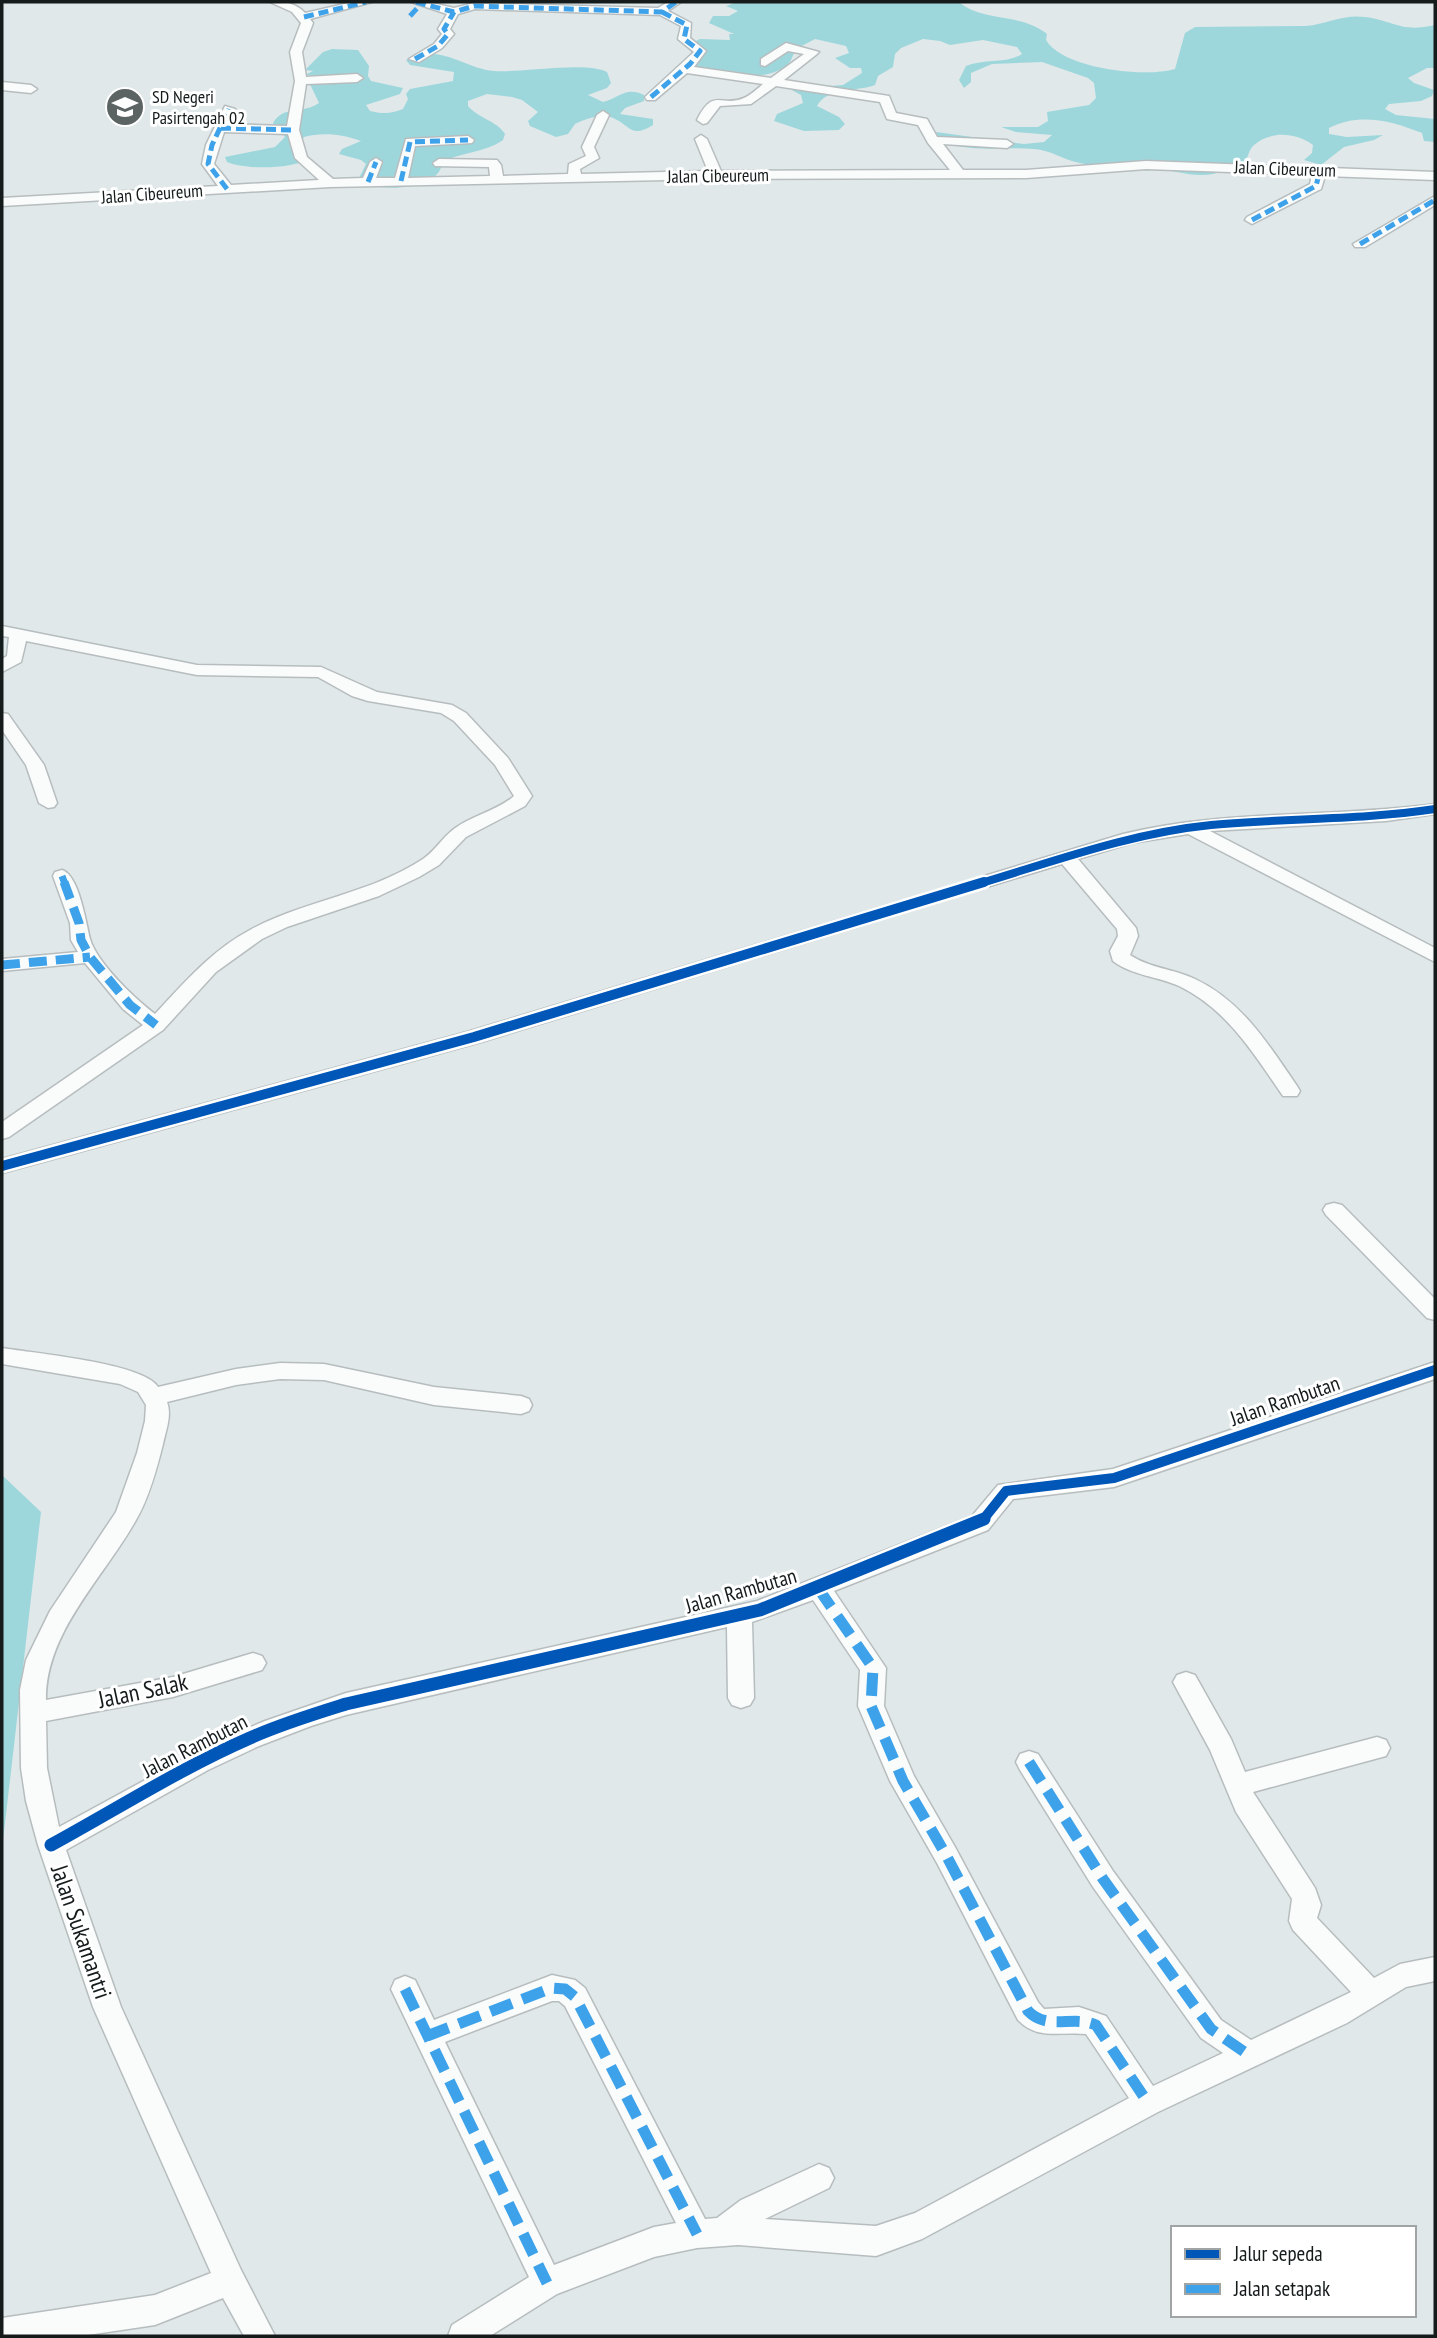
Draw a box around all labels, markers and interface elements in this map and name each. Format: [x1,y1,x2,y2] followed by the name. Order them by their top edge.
[152,85,245,129] place label: SD Negeri Pasirtengah 02
[104,86,146,128] school or university icon: SD Negeri Pasirtengah 02
[1233,155,1336,182] street label: Jalan Cibeureum
[666,163,769,188] street label: Jalan Cibeureum
[99,178,204,209] street label: Jalan Cibeureum
[1226,1369,1343,1432] street label: Jalan Rambutan
[681,1562,799,1620] street label: Jalan Rambutan
[94,1666,191,1715] street label: Jalan Salak
[137,1708,252,1784] street label: Jalan Rambutan
[44,1860,119,2003] street label: Jalan Sukamantri
[1171,2226,1416,2317] legend
[1233,2240,1323,2267] text: Jalur sepeda
[1233,2275,1330,2302] text: Jalan setapak

